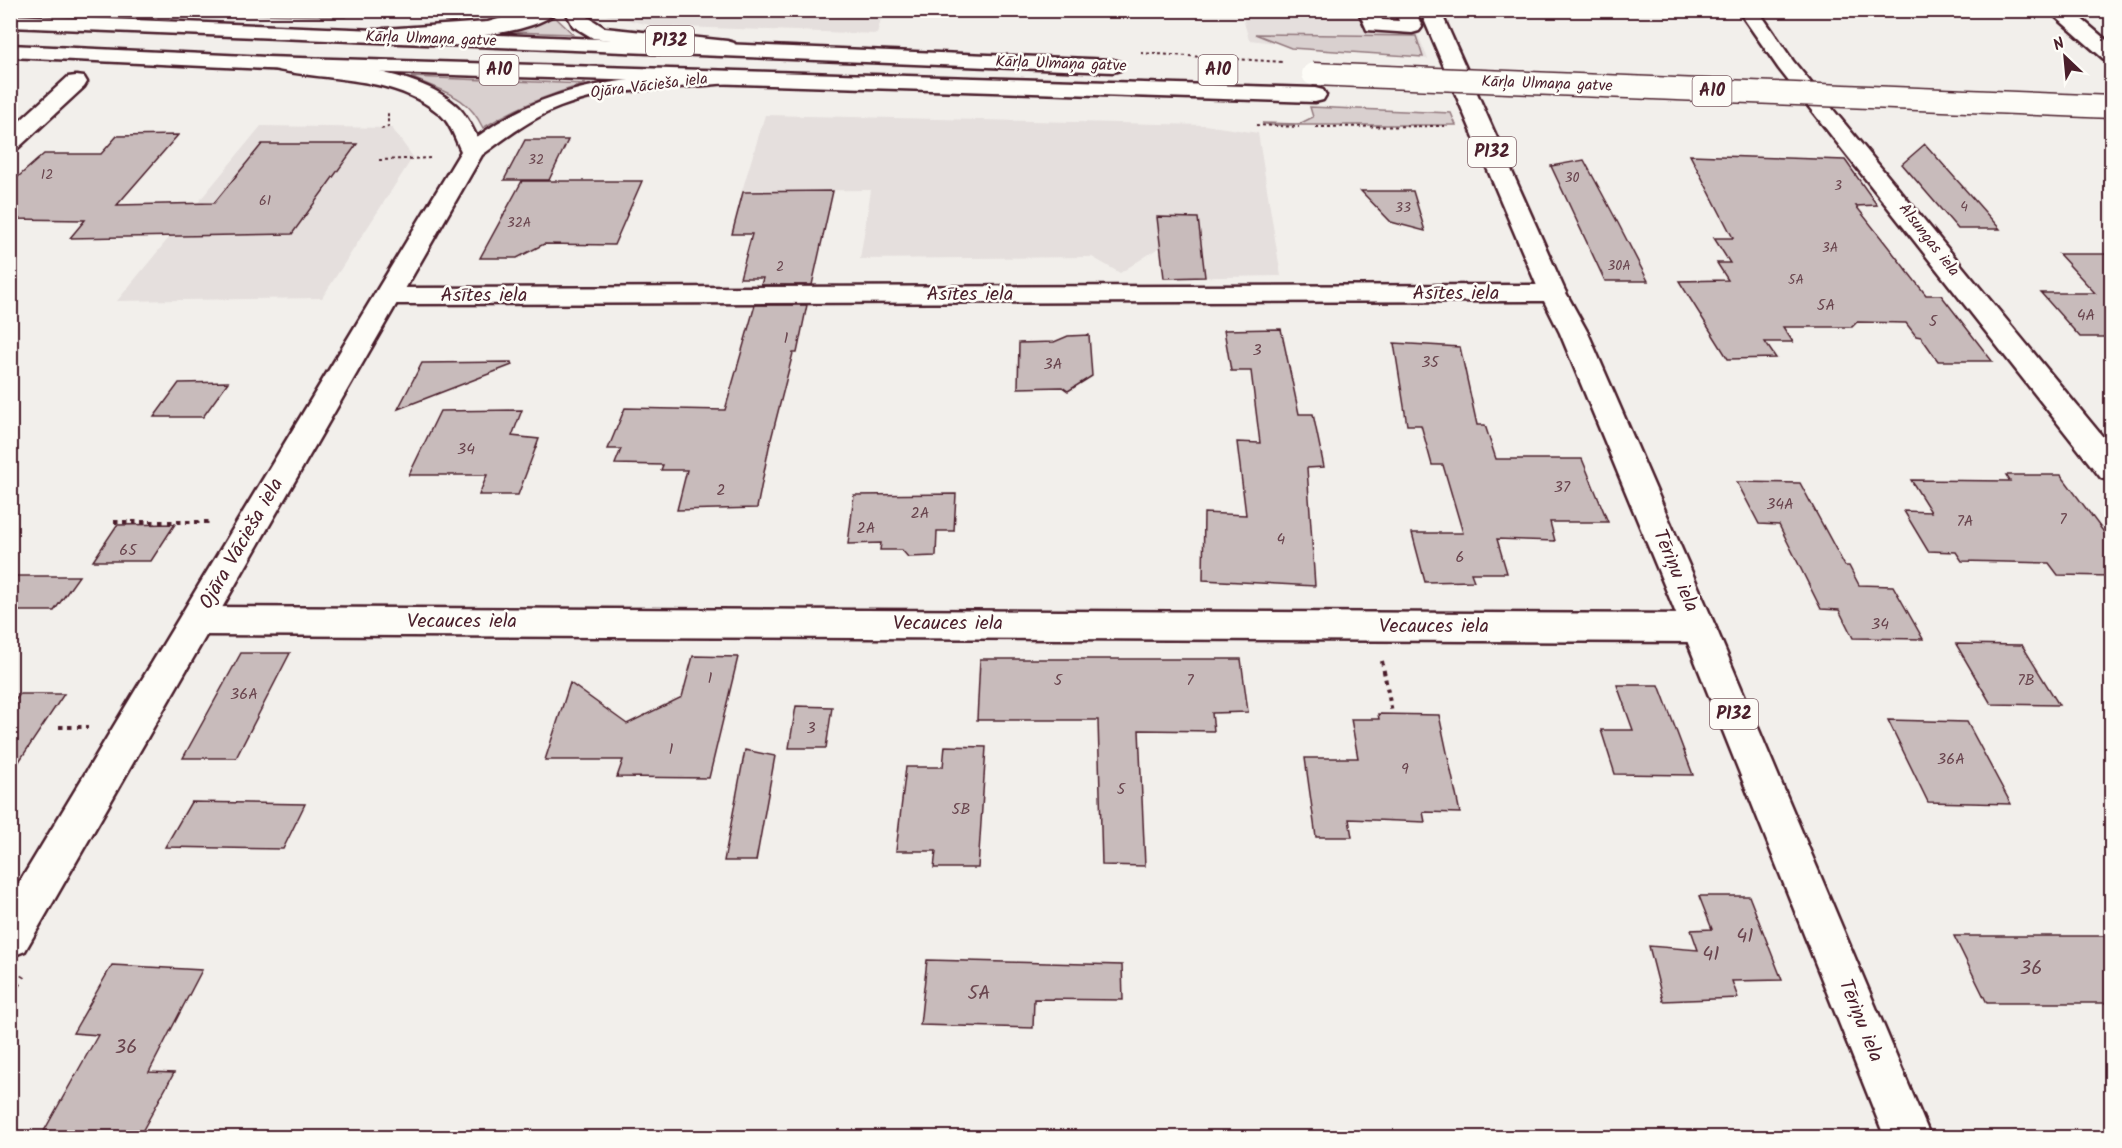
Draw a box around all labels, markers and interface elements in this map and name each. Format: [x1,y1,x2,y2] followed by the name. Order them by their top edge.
[365,24,497,54] street label: Kārļa Ulmaņa gatve
[646,26,694,56] road number: P132
[2035,27,2095,87] north arrow
[2049,31,2069,58] text: N
[995,49,1127,79] street label: Kārļa Ulmaņa gatve
[480,55,518,85] road number: A10
[1198,55,1238,85] road number: A10
[589,66,709,106] street label: Ojāra Vācieša iela
[1481,69,1613,99] street label: Kārļa Ulmaņa gatve
[1692,76,1732,106] road number: A10
[1468,137,1516,167] road number: P132
[528,149,544,171] house number: 32
[41,164,53,186] house number: 12
[1565,167,1580,189] house number: 30
[1834,175,1842,197] house number: 3
[259,190,271,212] house number: 61
[1960,196,1968,218] house number: 4
[1395,197,1411,219] house number: 33
[1892,198,1966,282] street label: Alsungas iela
[507,212,531,234] house number: 32A
[1822,237,1838,259] house number: 3A
[1607,255,1631,277] house number: 30A
[776,256,784,278] house number: 2
[1788,269,1804,291] house number: 5A
[1413,278,1499,310] street label: Asītes iela
[927,279,1013,311] street label: Asītes iela
[441,280,527,312] street label: Asītes iela
[1817,293,1835,318] house number: 5A
[2077,303,2096,328] house number: 4A
[1929,309,1939,334] house number: 5
[783,326,789,351] house number: 1
[1252,338,1262,363] house number: 3
[1421,350,1440,375] house number: 35
[1044,352,1063,377] house number: 3A
[457,437,475,462] house number: 34
[191,472,293,616] street label: Ojāra Vācieša iela
[1554,475,1571,500] house number: 37
[716,478,726,503] house number: 2
[1766,492,1794,517] house number: 34A
[910,501,930,526] house number: 2A
[2059,507,2067,532] house number: 7
[1956,509,1974,534] house number: 7A
[856,516,876,541] house number: 2A
[1643,525,1707,617] street label: Tēriņu iela
[1277,527,1286,552] house number: 4
[119,538,138,563] house number: 65
[1456,545,1464,570] house number: 6
[407,606,517,638] street label: Vecauces iela
[893,608,1003,640] street label: Vecauces iela
[1379,611,1489,643] street label: Vecauces iela
[1871,612,1889,637] house number: 34
[707,666,713,691] house number: 1
[1054,668,1064,693] house number: 5
[1186,668,1194,693] house number: 7
[2017,668,2035,693] house number: 7B
[230,682,258,707] house number: 36A
[1710,699,1758,729] road number: P132
[806,716,816,741] house number: 3
[668,737,674,762] house number: 1
[1937,747,1965,772] house number: 36A
[1401,757,1409,782] house number: 9
[1117,777,1127,802] house number: 5
[952,797,970,822] house number: 5B
[1736,921,1754,953] house number: 41
[1702,939,1720,971] house number: 41
[2020,953,2042,985] house number: 36
[1829,975,1891,1067] street label: Tēriņu iela
[968,978,990,1010] house number: 5A
[115,1032,137,1064] house number: 36

